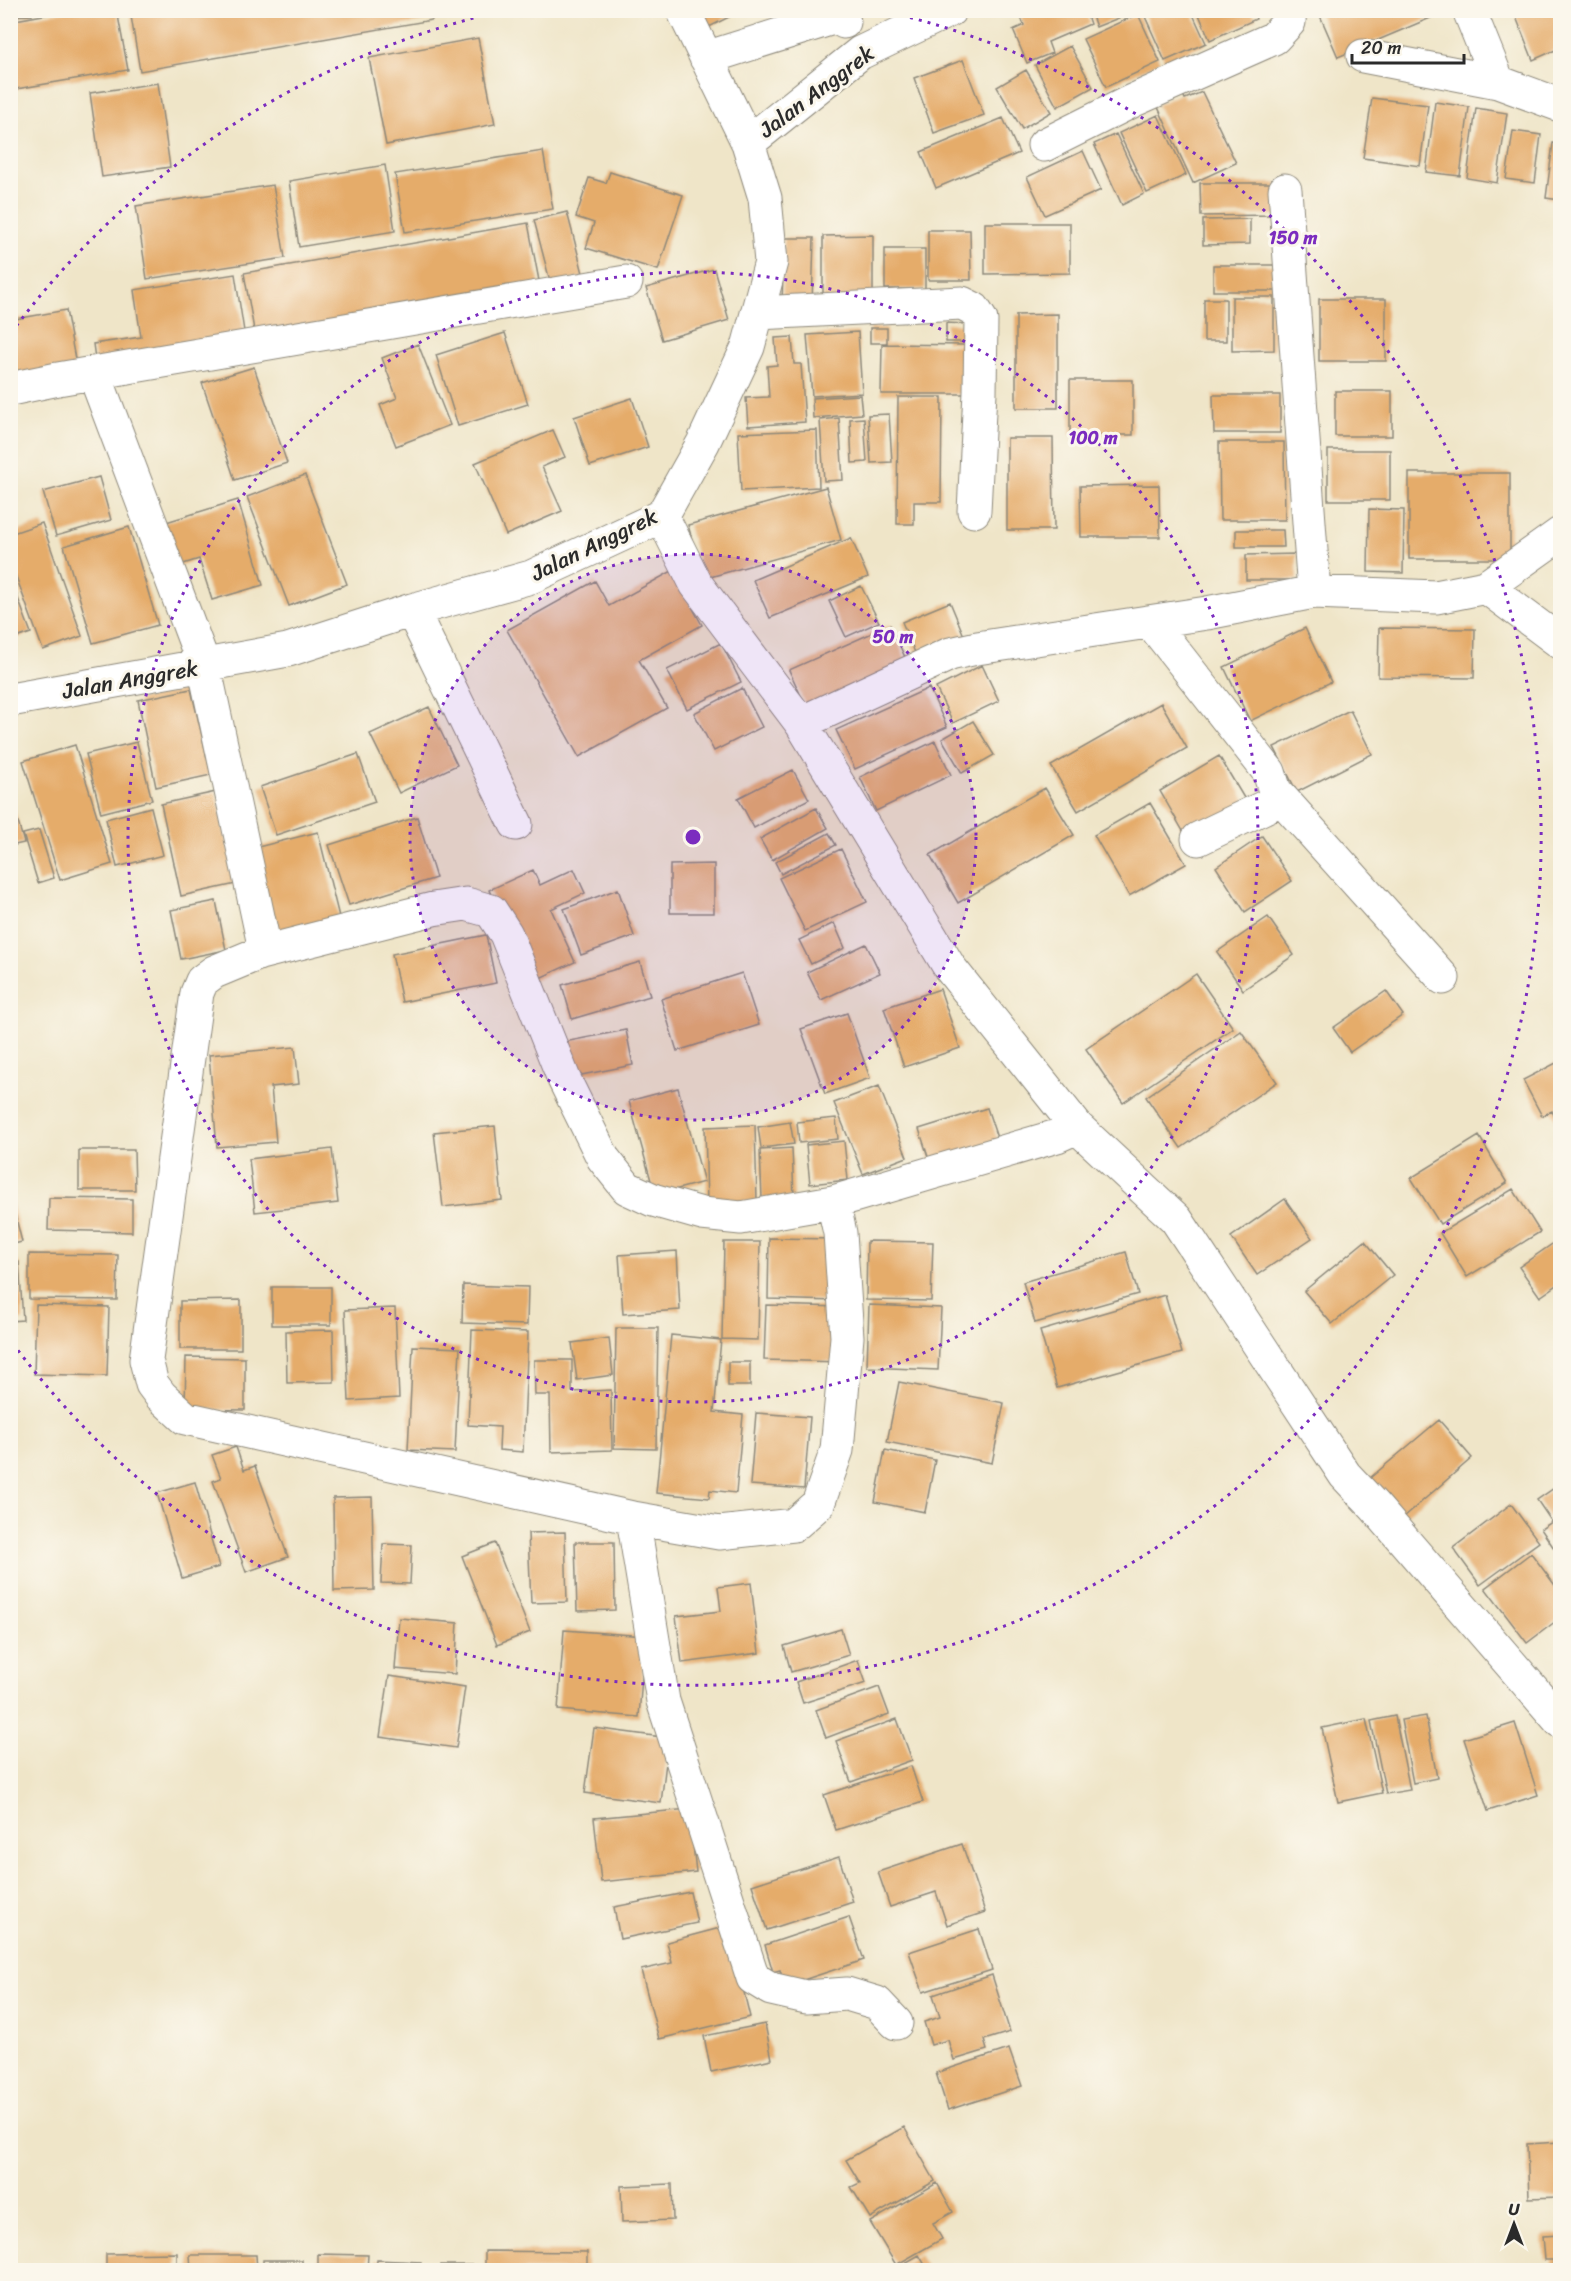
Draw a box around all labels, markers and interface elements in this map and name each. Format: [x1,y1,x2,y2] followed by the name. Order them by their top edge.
[1352,27,1464,65] scale bar
[1361,32,1401,64] text: 20 m
[749,34,883,149] street label: Jalan Anggrek
[1269,222,1317,254] text: 150 m
[1069,422,1118,454] text: 100 m
[523,497,665,592] street label: Jalan Anggrek
[873,621,914,653] text: 50 m
[58,648,201,711] street label: Jalan Anggrek
[683,827,703,847] centre of rings
[1484,2194,1544,2254] north arrow
[1509,2195,1521,2224] text: U

